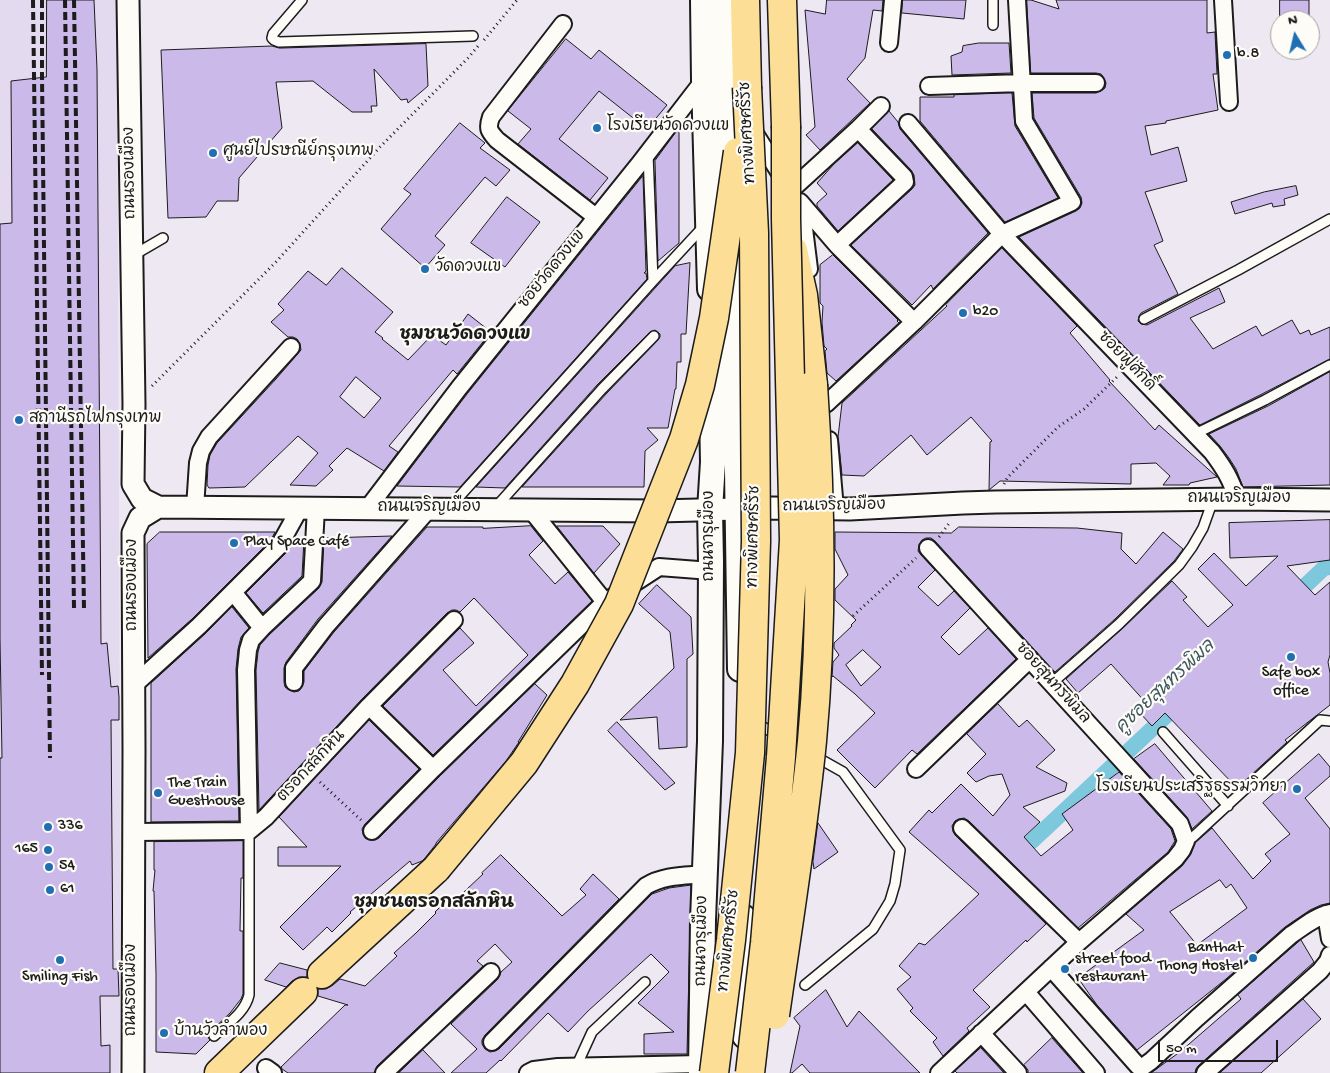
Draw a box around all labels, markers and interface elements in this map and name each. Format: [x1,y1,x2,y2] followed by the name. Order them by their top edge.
[1270,10,1320,60] north arrow
[1287,12,1299,30] text: N
[1237,45,1259,65] place label: b.8
[1221,49,1233,61] marker: b.8
[737,81,761,185] street label: ทางพิเศษศรีรัช
[607,118,729,138] place label: โรงเรียนวัดดวงแข
[591,122,603,134] marker: โรงเรียนวัดดวงแข
[121,127,141,219] street label: ถนนรองเมือง
[223,143,374,163] place label: ศูนย์ไปรษณีย์กรุงเทพ
[207,147,219,159] marker: ศูนย์ไปรษณีย์กรุงเทพ
[515,227,591,313] street label: ซอยวัดดวงแข
[435,259,501,279] place label: วัดดวงแข
[419,263,431,275] marker: วัดดวงแข
[973,303,998,323] place label: b20
[957,307,969,319] marker: b20
[400,325,530,347] district label: ชุมชนวัดดวงแข
[1093,328,1159,396] street label: ซอยฟูศักดิ์
[29,410,161,430] place label: สถานีรถไฟกรุงเทพ
[13,414,25,426] marker: สถานีรถไฟกรุงเทพ
[745,485,765,589] street label: ทางพิเศษศรีรัช
[1187,490,1291,510] street label: ถนนเจริญเมือง
[701,491,721,581] street label: ถนนจารุเมือง
[782,497,886,517] street label: ถนนเจริญเมือง
[377,499,481,519] street label: ถนนเจริญเมือง
[244,533,349,553] place label: Play Space Café
[228,537,240,549] marker: Play Space Café
[124,539,144,631] street label: ถนนรองเมือง
[1112,637,1220,739] water label: คูซอยสุนทรพิมล
[1010,639,1094,729] street label: ซอยสุนทรพิมล
[1285,651,1297,663] marker: Safe box office
[1262,664,1320,702] place label: Safe box office
[274,727,350,807] street label: ตรอกสลักหิน
[168,774,245,812] place label: The Train Guesthouse
[1096,779,1287,799] place label: โรงเรียนประเสริฐธรรมวิทยา
[1291,783,1303,795] marker: โรงเรียนประเสริฐธรรมวิทยา
[152,787,164,799] marker: The Train Guesthouse
[58,817,83,837] place label: 336
[42,821,54,833] marker: 336
[15,840,38,860] place label: 165
[42,844,54,856] marker: 165
[59,857,75,877] place label: 54
[43,861,55,873] marker: 54
[60,880,75,900] place label: 61
[44,884,56,896] marker: 61
[715,889,745,993] street label: ทางพิเศษศรีรัช
[354,893,514,915] district label: ชุมชนตรอกสลักหิน
[693,895,713,987] street label: ถนนจารุเมือง
[1158,939,1243,977] place label: Banthat Thong Hostel
[123,944,143,1036] street label: ถนนรองเมือง
[1075,950,1151,988] place label: street food restaurant
[1247,952,1259,964] marker: Banthat Thong Hostel
[54,954,66,966] marker: Smiling Fish
[1059,963,1071,975] marker: street food restaurant
[22,968,98,988] place label: Smiling Fish
[174,1023,268,1043] place label: บ้านวัวลำพอง
[158,1027,170,1039] marker: บ้านวัวลำพอง
[1160,1030,1280,1062] scale bar
[1166,1040,1197,1058] text: 50 m

